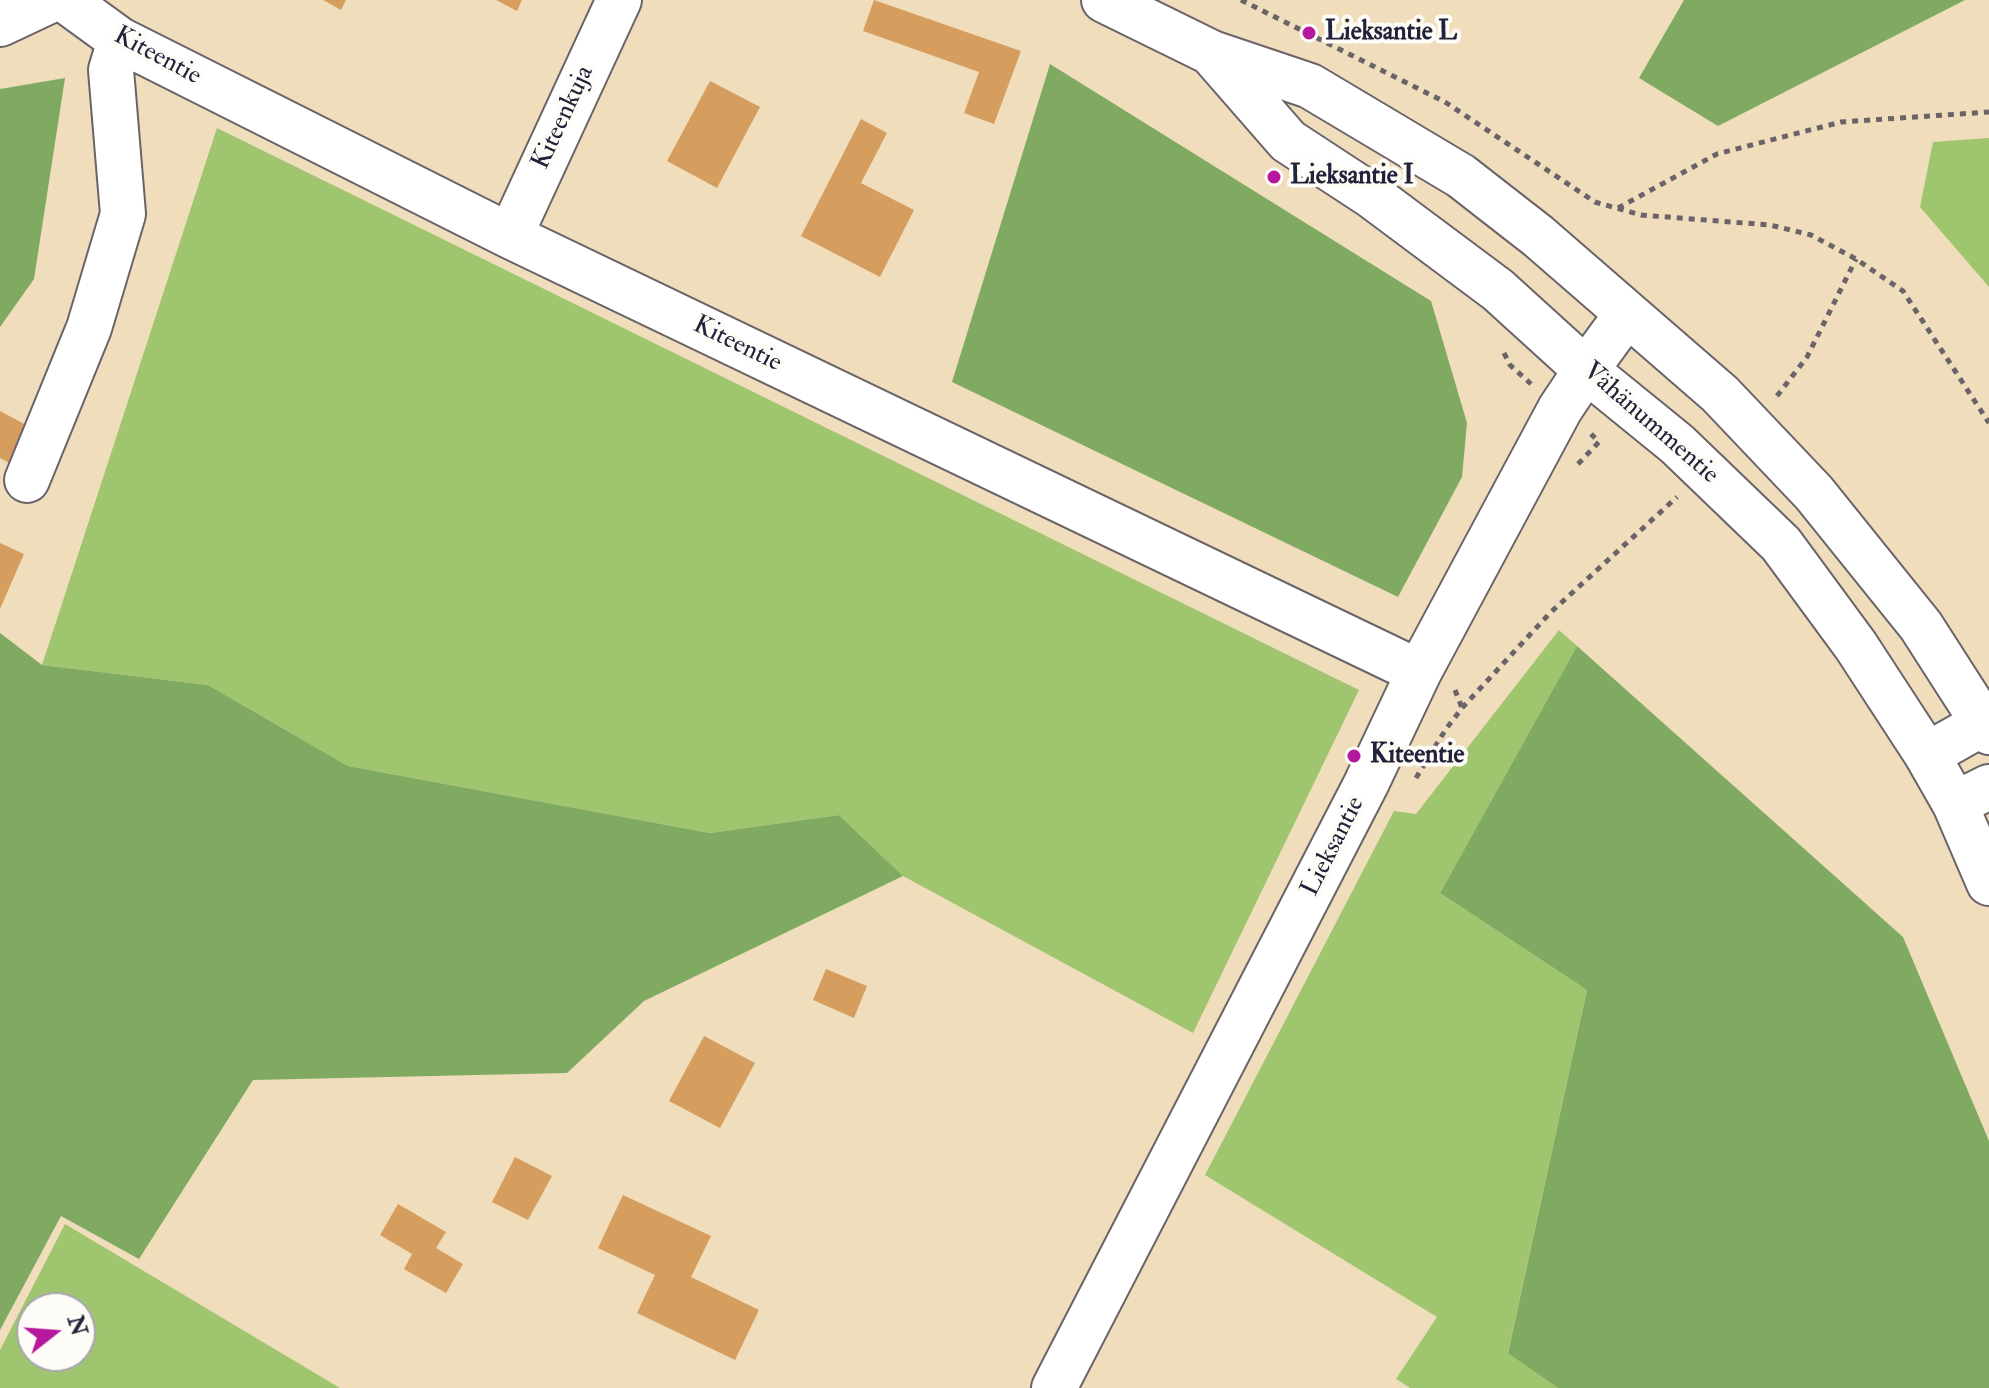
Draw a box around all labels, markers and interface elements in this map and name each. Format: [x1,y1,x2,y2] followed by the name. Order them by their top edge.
[1325,17,1457,49] place label: Lieksantie L
[108,21,206,93] street label: Kiteentie
[1300,24,1318,42] marker: Lieksantie L
[526,61,602,175] street label: Kiteenkuja
[1290,161,1414,193] place label: Lieksantie I
[1265,168,1283,186] marker: Lieksantie I
[688,310,786,380] street label: Kiteentie
[1576,356,1724,492] street label: Vähänummentie
[1370,740,1464,772] place label: Kiteentie
[1345,747,1363,765] marker: Kiteentie
[1296,792,1372,902] street label: Lieksantie
[16,1292,96,1372] north arrow
[61,1312,93,1339] text: N

